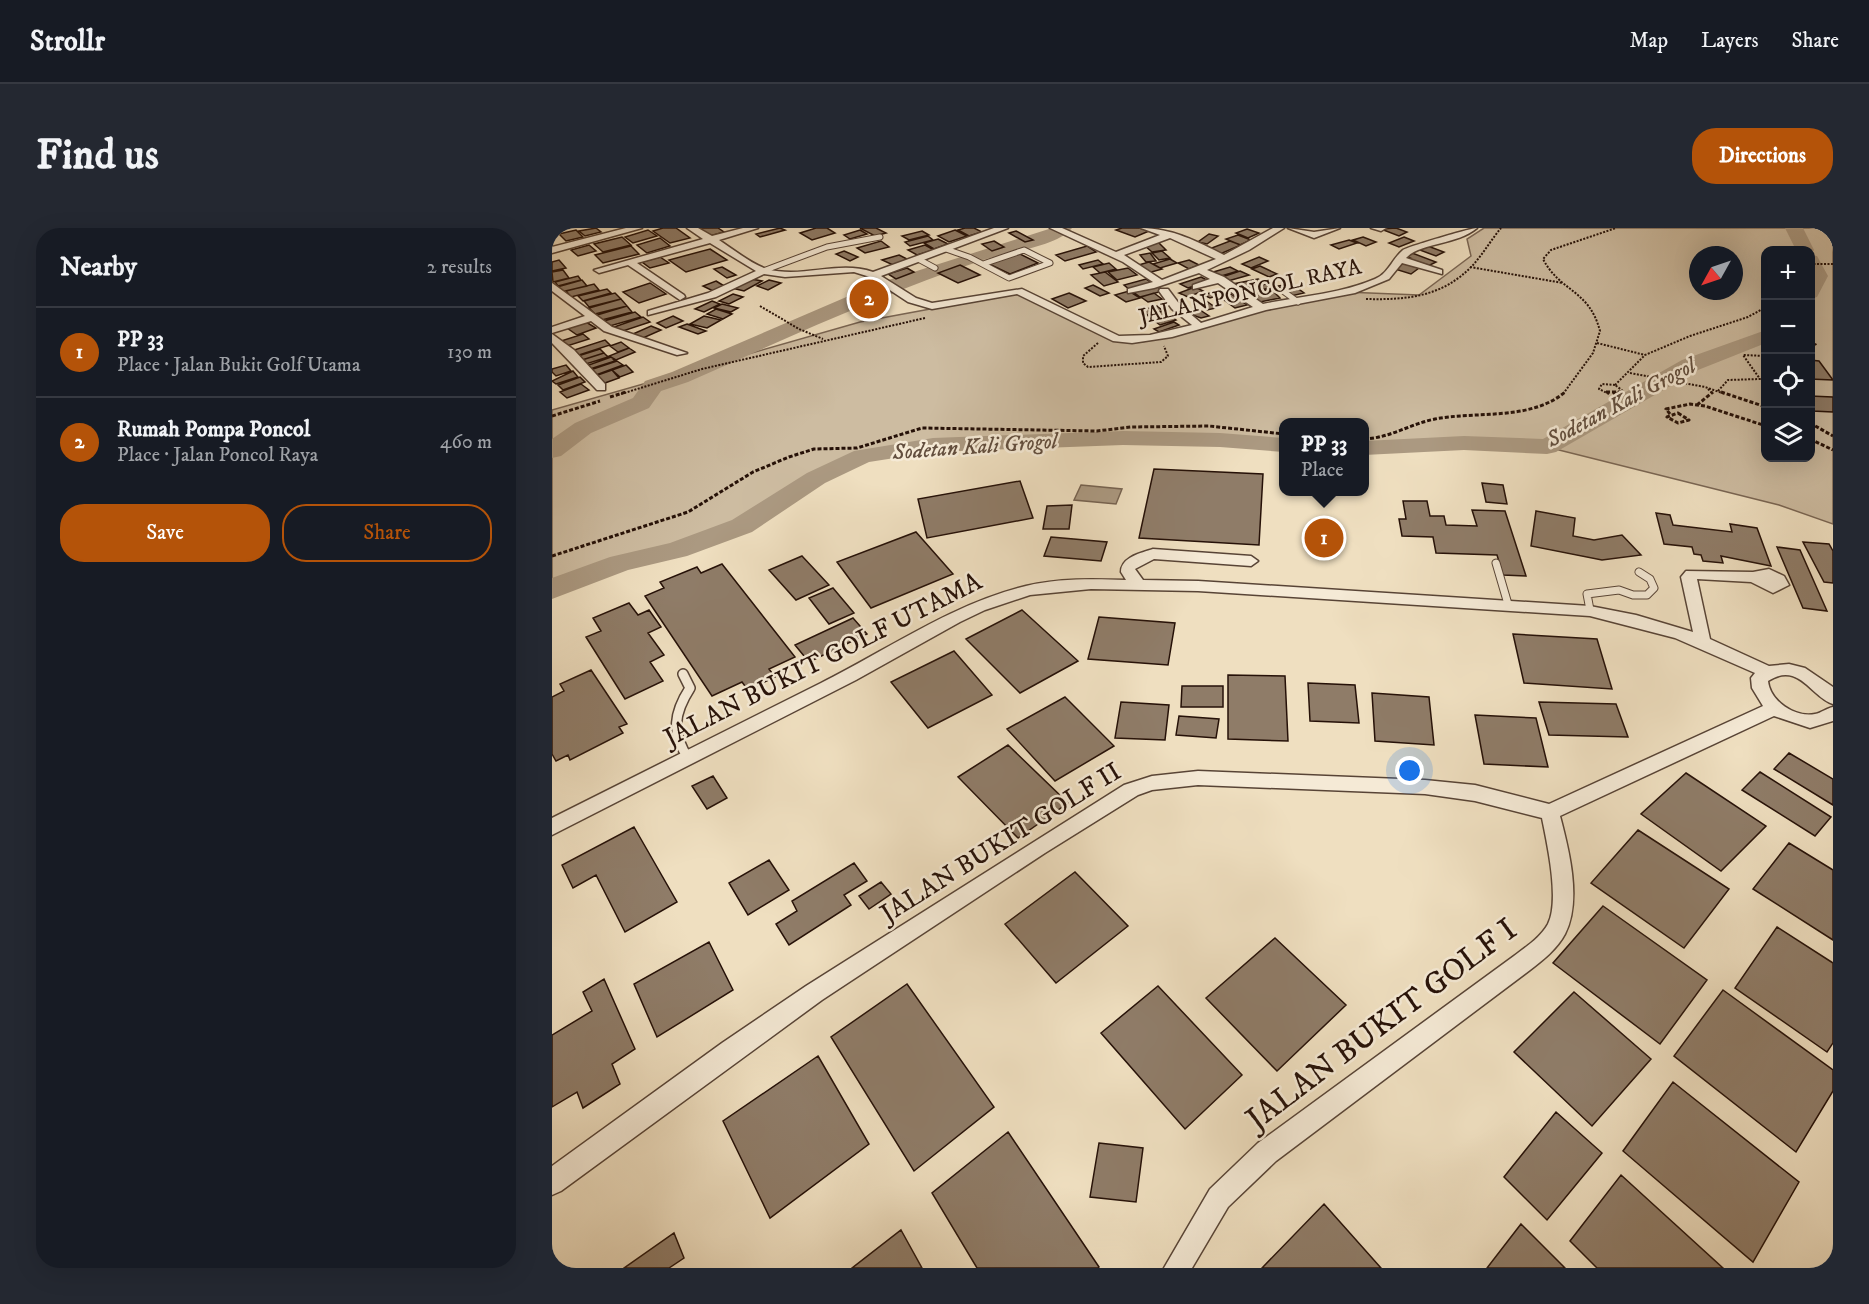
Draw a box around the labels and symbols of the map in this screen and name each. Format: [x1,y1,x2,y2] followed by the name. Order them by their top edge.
[1689,246,1743,300] north arrow
[1134,253,1365,331] street label: JALAN PONCOL RAYA
[850,276,888,322] pin: 2
[1541,351,1702,454] water label: Sodetan Kali Grogol
[891,428,1061,466] water label: Sodetan Kali Grogol
[1304,516,1344,560] pin: 1
[657,565,988,756] street label: JALAN BUKIT GOLF UTAMA
[873,755,1128,932] street label: JALAN BUKIT GOLF II
[1395,756,1424,785] your location
[1236,910,1525,1142] street label: JALAN BUKIT GOLF I

